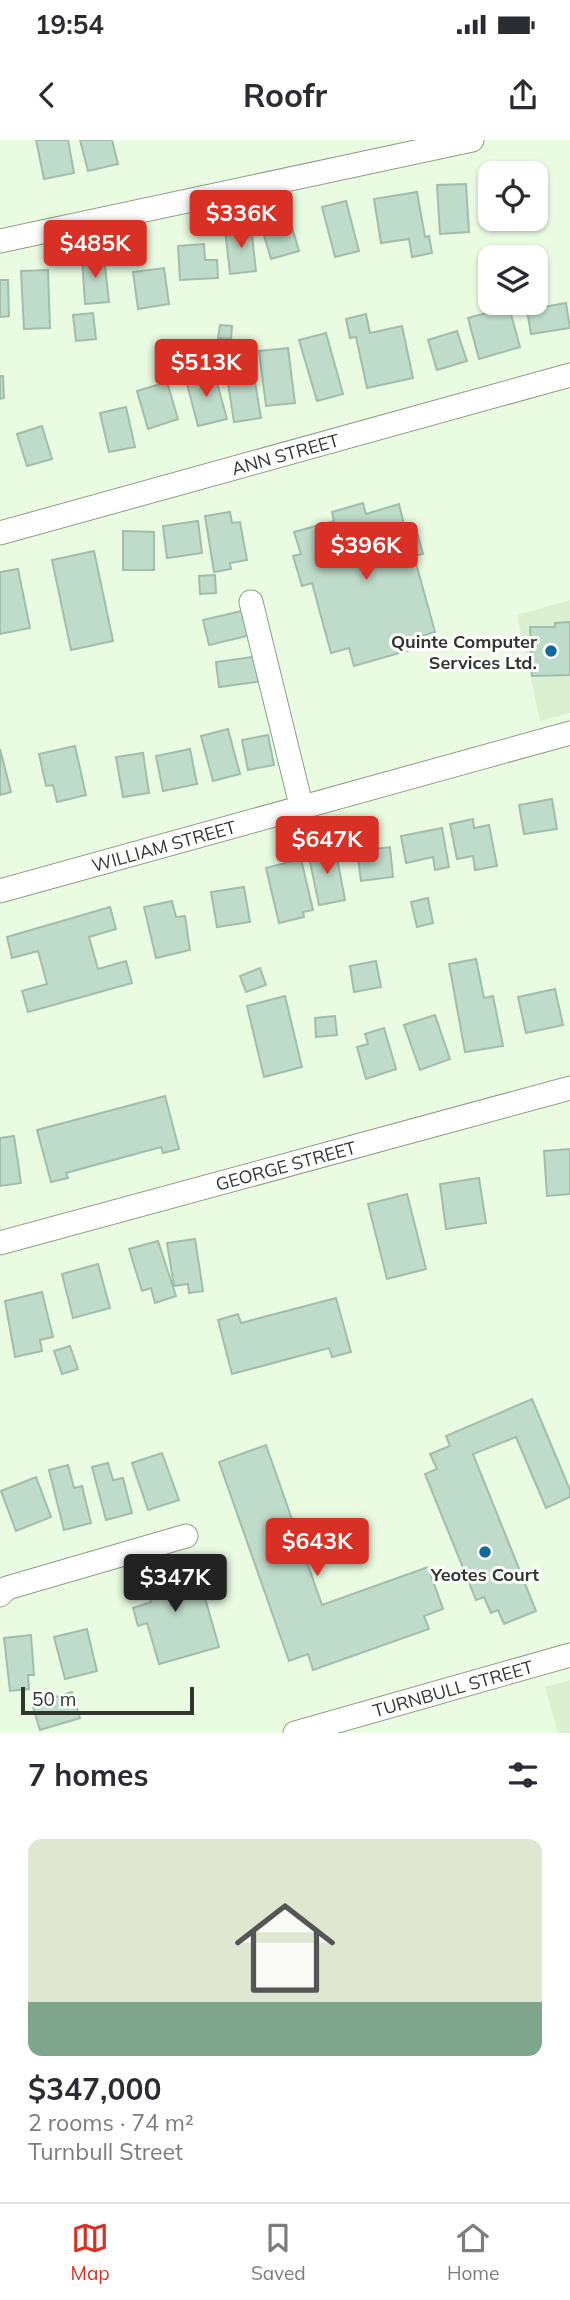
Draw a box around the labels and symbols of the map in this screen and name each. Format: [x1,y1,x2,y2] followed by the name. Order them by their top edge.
[192,190,290,250] pin: $336K
[46,220,144,280] pin: $485K
[157,340,255,399] pin: $513K
[229,428,342,480] street label: ANN STREET
[317,522,415,582] pin: $396K
[391,630,538,674] place label: Quinte Computer Services Ltd.
[543,643,559,659] marker: Quinte Computer Services Ltd.
[89,815,239,877] street label: WILLIAM STREET
[278,816,376,876] pin: $647K
[213,1135,359,1195] street label: GEORGE STREET
[268,1518,366,1578] pin: $643K
[477,1544,493,1560] marker: Yeotes Court
[126,1554,224,1614] pin: $347K
[430,1563,539,1586] place label: Yeotes Court
[370,1655,536,1722] street label: TURNBULL STREET
[21,1684,194,1716] scale bar

